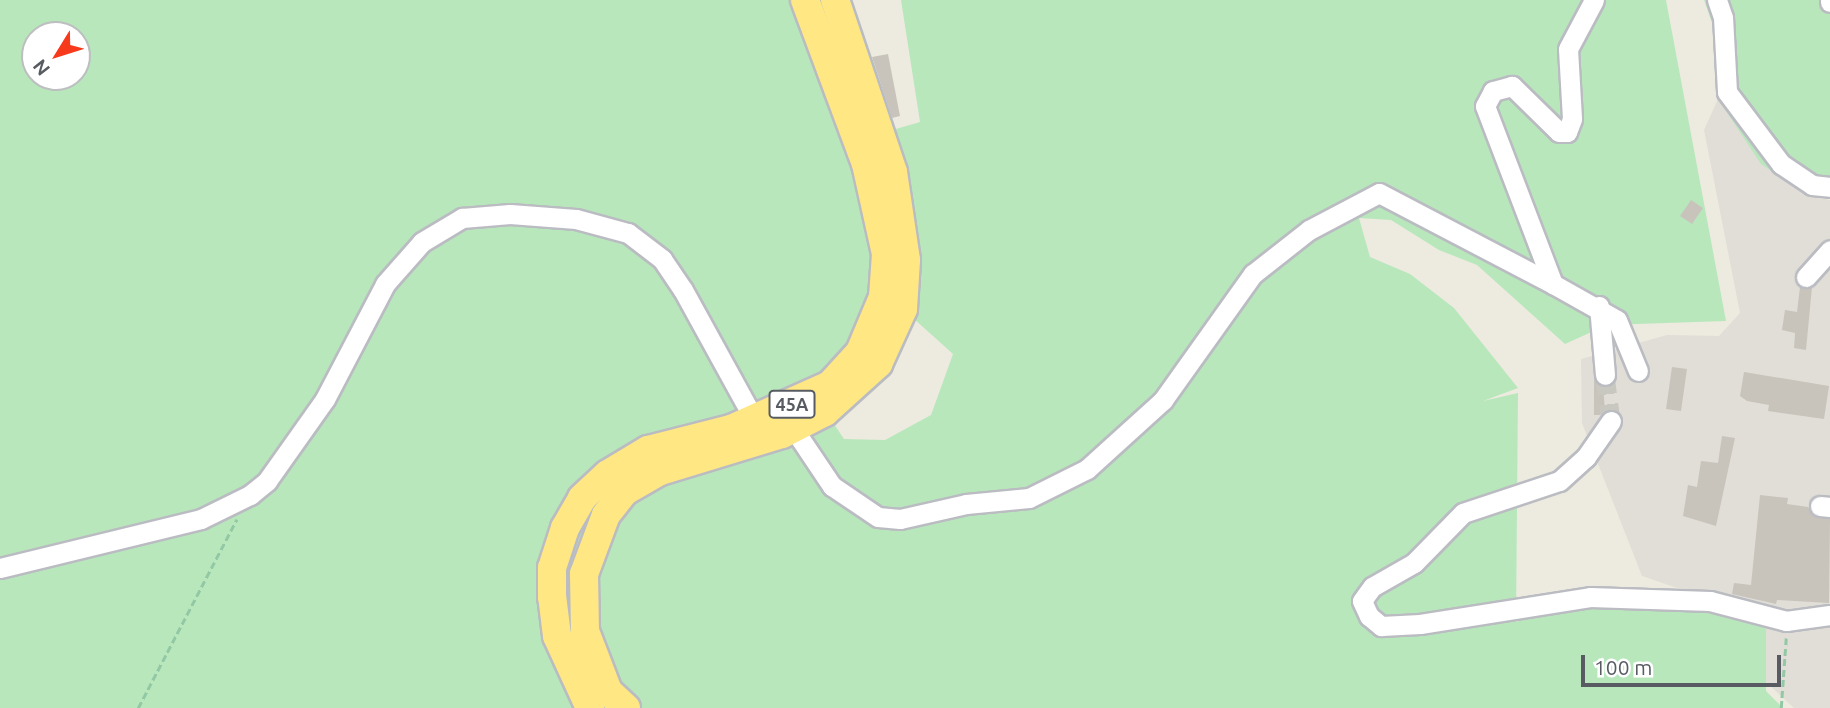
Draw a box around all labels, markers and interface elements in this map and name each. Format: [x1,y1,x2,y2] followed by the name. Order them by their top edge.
[21,21,91,91] north arrow
[28,55,54,80] text: N
[768,390,816,418] road number: 45A
[1585,642,1784,686] scale bar
[1594,655,1652,679] text: 100 m

